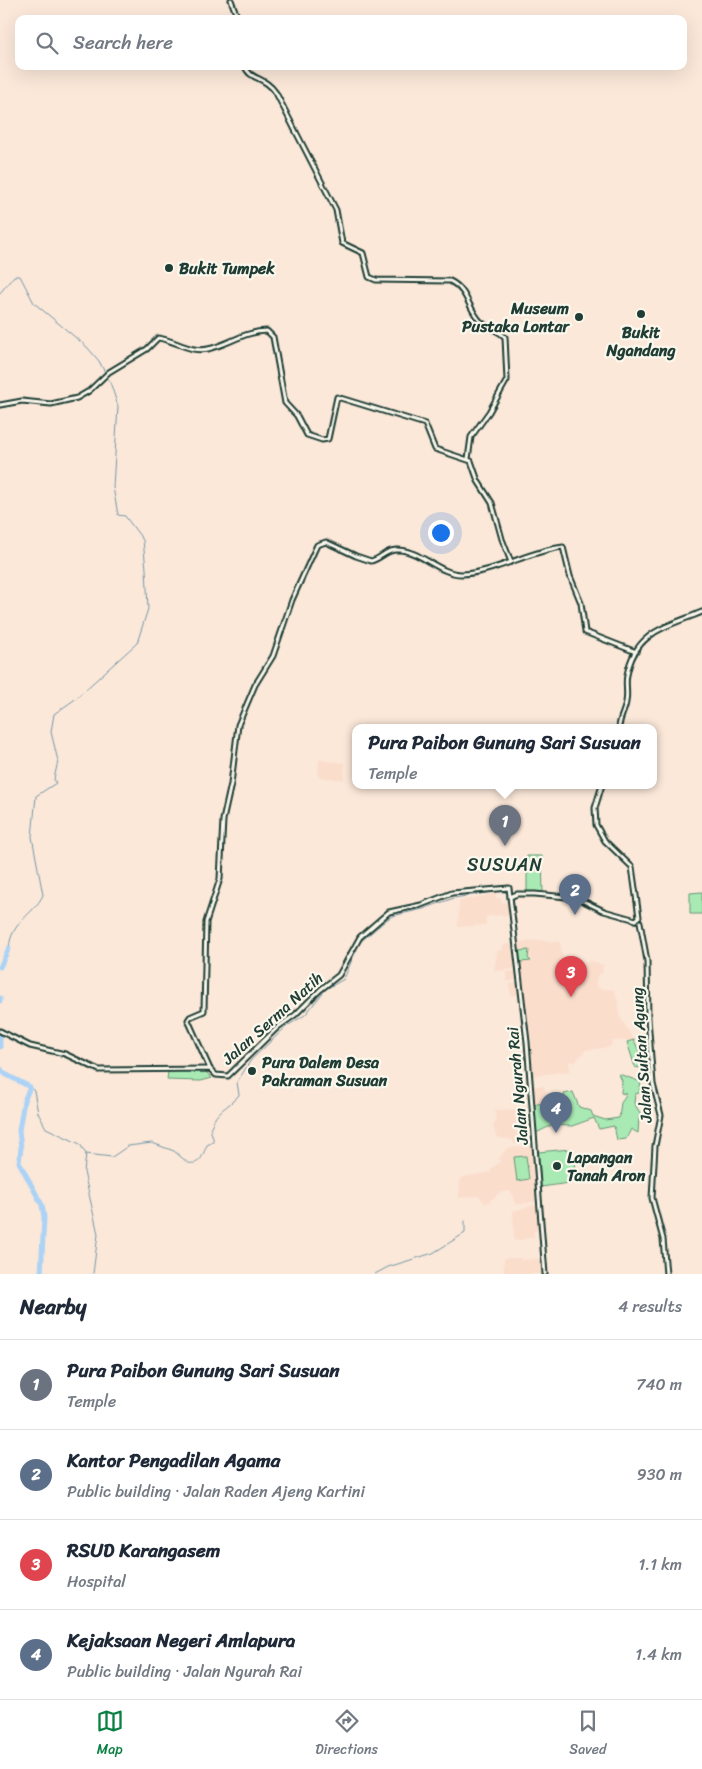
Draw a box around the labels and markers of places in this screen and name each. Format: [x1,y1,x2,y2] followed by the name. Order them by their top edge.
[179,254,275,283] place label: Bukit Tumpek
[163,262,175,274] marker: Bukit Tumpek
[462,294,570,341] place label: Museum Pustaka Lontar
[635,308,647,320] marker: Bukit Ngandang
[573,311,585,323] marker: Museum Pustaka Lontar
[606,318,676,365] place label: Bukit Ngandang
[489,805,521,846] pin: 1
[559,874,591,915] pin: 2
[555,956,587,997] pin: 3
[262,1048,388,1095] place label: Pura Dalem Desa Pakraman Susuan
[246,1065,258,1077] marker: Pura Dalem Desa Pakraman Susuan
[540,1092,572,1133] pin: 4
[567,1143,646,1190] place label: Lapangan Tanah Aron
[551,1160,563,1172] marker: Lapangan Tanah Aron

